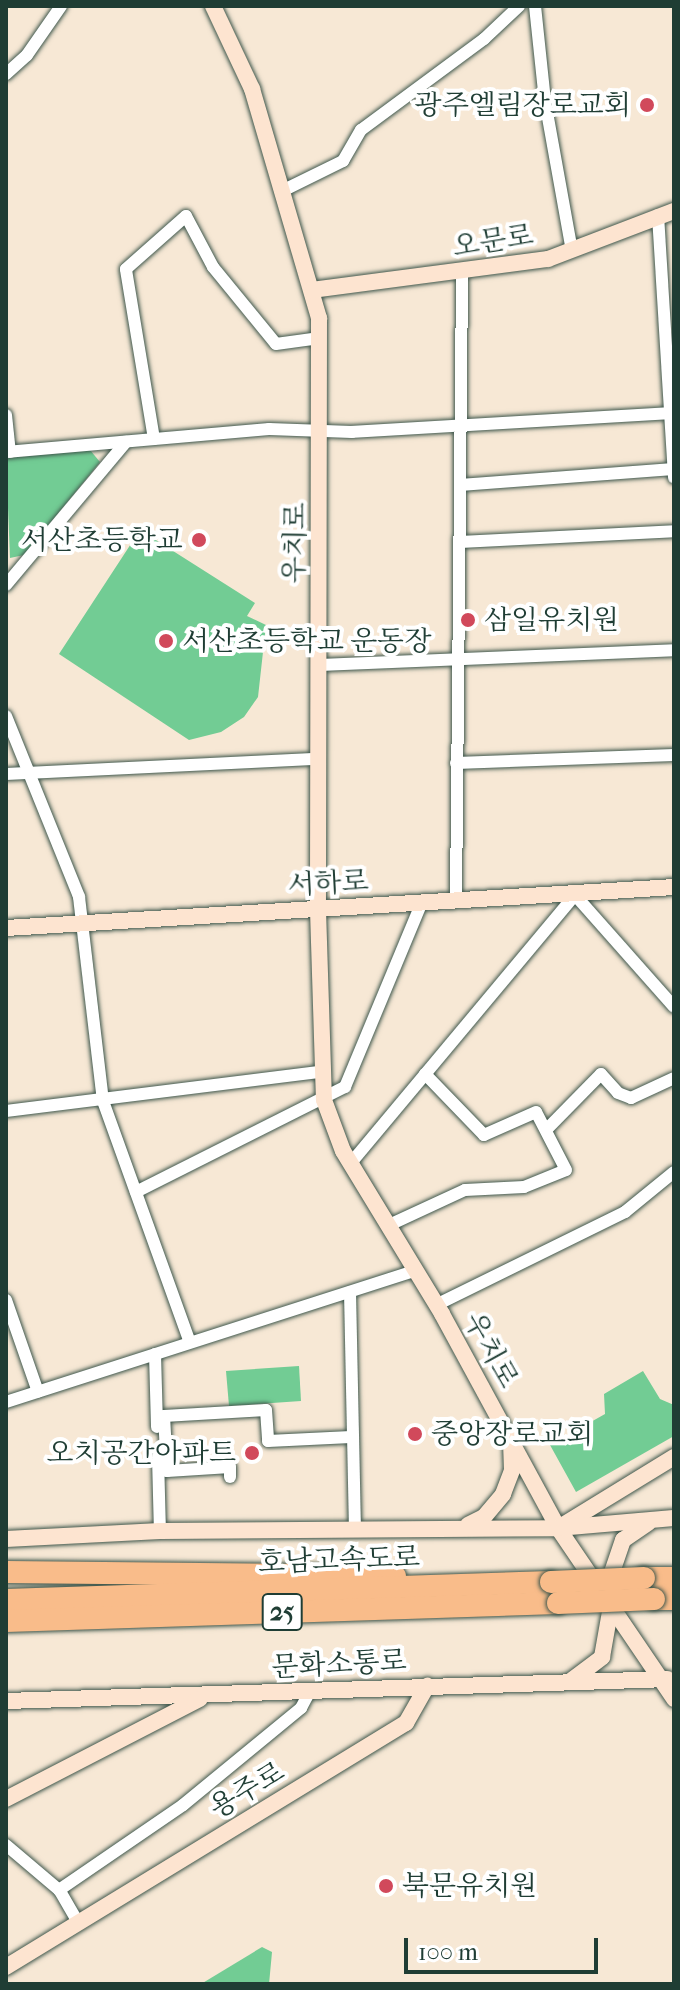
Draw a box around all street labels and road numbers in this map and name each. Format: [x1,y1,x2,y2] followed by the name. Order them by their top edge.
[450,218,536,264] street label: 오문로
[277,502,313,584] street label: 우치로
[287,864,369,902] street label: 서하로
[457,1306,525,1394] street label: 우치로
[257,1540,421,1580] street label: 호남고속도로
[260,1590,304,1634] road number: 25
[271,1644,407,1684] street label: 문화소통로
[204,1755,290,1825] street label: 용주로

